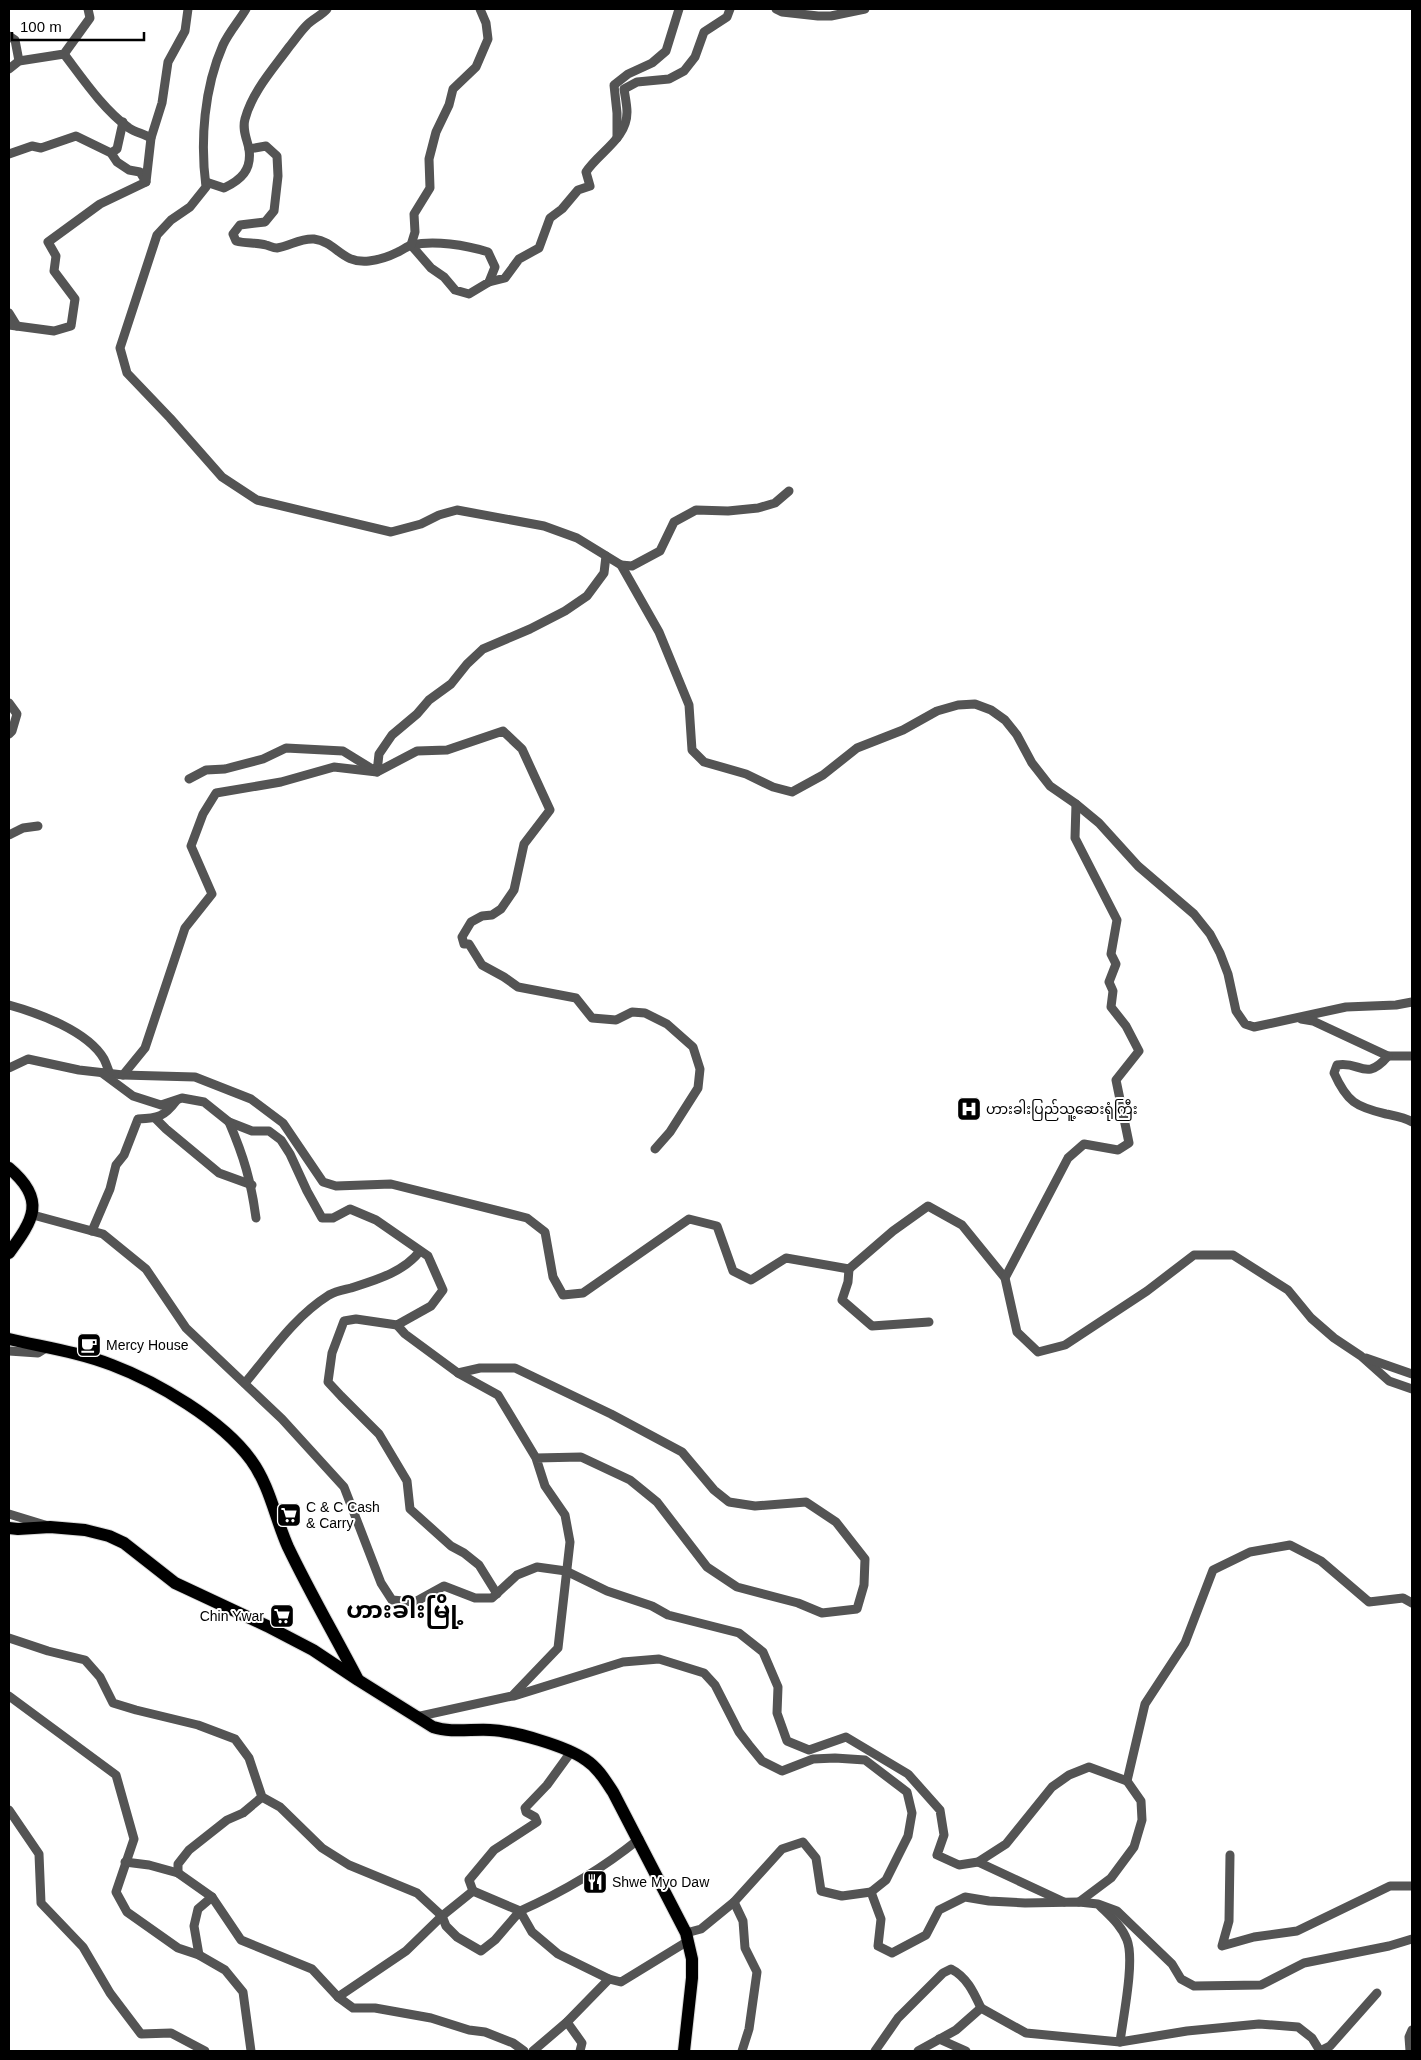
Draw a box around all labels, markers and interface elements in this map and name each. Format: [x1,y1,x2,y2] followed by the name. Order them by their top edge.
[12,10,145,42] scale bar
[20,18,62,35] text: 100 m
[956,1096,982,1122] hospital icon: ဟားခါးပြည်သူ့ဆေးရုံကြီး
[986,1099,1138,1121] place label: ဟားခါးပြည်သူ့ဆေးရုံကြီး
[76,1332,102,1358] cafe icon: Mercy House
[106,1337,189,1353] place label: Mercy House
[306,1499,380,1531] place label: C & C Cash & Carry
[276,1502,302,1528] supermarket icon: C & C Cash & Carry
[346,1594,464,1629] district label: ဟားခါးမြို့
[269,1603,295,1629] supermarket icon: Chin Ywar
[200,1608,264,1624] place label: Chin Ywar
[582,1869,608,1895] restaurant icon: Shwe Myo Daw
[612,1874,710,1890] place label: Shwe Myo Daw

